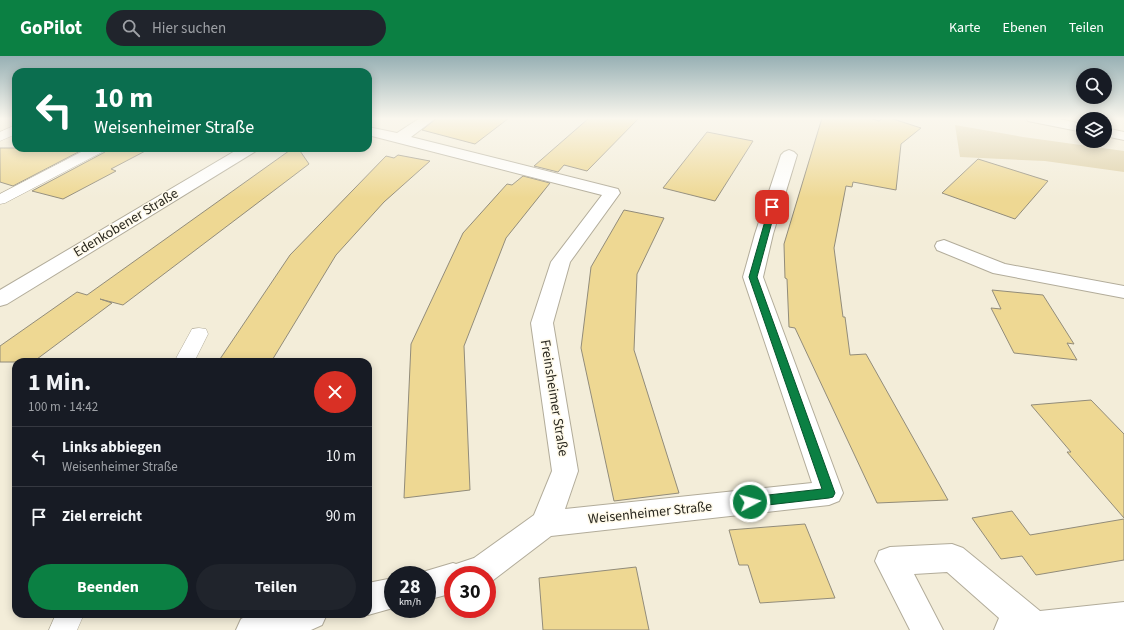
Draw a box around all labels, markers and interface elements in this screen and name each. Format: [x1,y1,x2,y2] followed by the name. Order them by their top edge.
[106,10,386,46] search box
[20,15,82,42] text: GoPilot
[120,17,142,39] icon: search
[152,18,226,39] text: Hier suchen
[949,18,981,38] text: Karte
[1003,18,1047,38] text: Ebenen
[1069,18,1104,38] text: Teilen
[1076,68,1112,148] map controls
[1076,68,1112,104] button: search
[94,78,153,118] text: 10 m
[28,84,80,136] icon: left
[1076,112,1112,148] button: layers
[94,115,254,140] text: Weisenheimer Straße
[70,184,182,262] street label: Edenkobener Straße
[755,190,789,224] pin
[761,196,783,218] icon: arrive
[535,338,573,458] street label: Freinsheimer Straße
[28,365,91,400] text: 1 Min.
[314,371,356,413] button: close
[28,398,98,416] text: 100 m · 14:42
[62,437,161,458] text: Links abbiegen
[28,446,50,468] icon: left
[326,446,356,467] text: 10 m
[62,458,178,476] text: Weisenheimer Straße
[729,481,771,523] position arrow
[587,497,713,529] street label: Weisenheimer Straße
[28,506,50,528] icon: arrive
[62,506,142,527] text: Ziel erreicht
[326,506,356,527] text: 90 m
[28,564,188,610] button: Beenden
[196,564,356,610] button: Teilen
[444,566,496,618] speed limit sign: 30
[399,573,421,601] text: 28
[399,595,421,609] text: km/h

